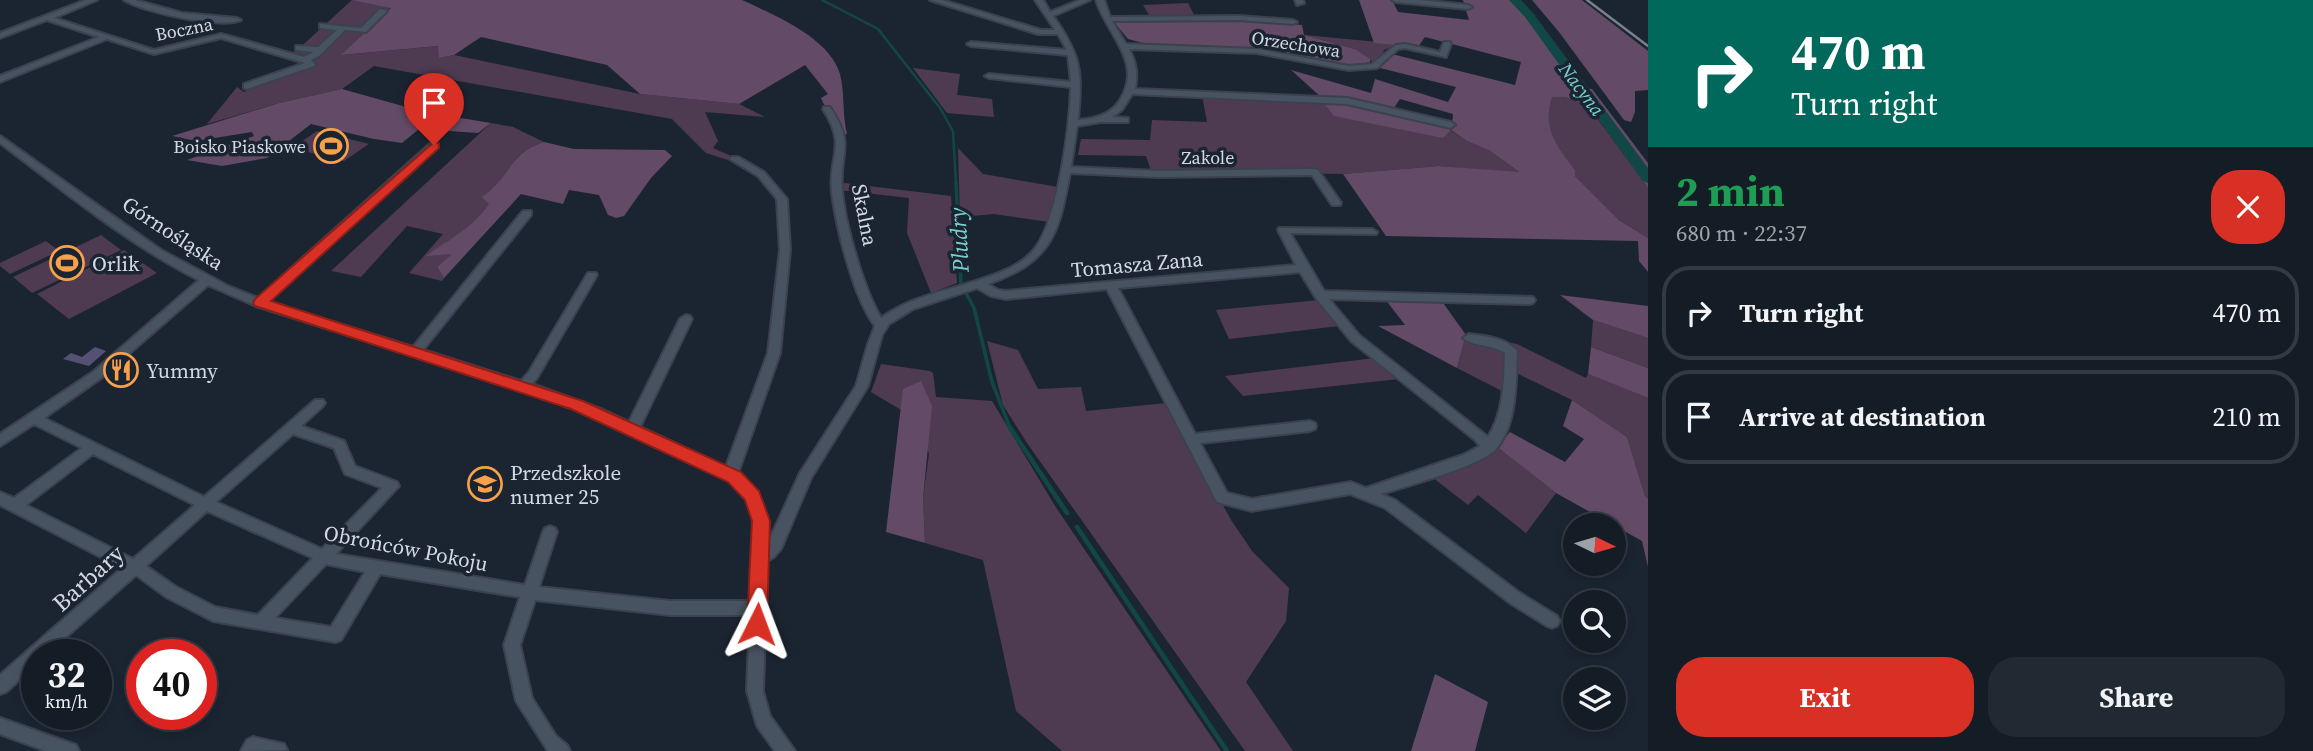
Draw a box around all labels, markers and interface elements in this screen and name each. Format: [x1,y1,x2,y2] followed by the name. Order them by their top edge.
[153,11,216,47] street label: Boczna
[1791,18,1926,85] text: 470 m
[1250,25,1343,63] street label: Orzechowa
[1676,28,1767,119] icon: right
[1553,56,1611,121] water label: Nacyna
[404,73,464,145] pin
[1791,82,1937,126] text: Turn right
[415,84,453,122] icon: arrive
[312,127,350,165] sports icon: Boisko Piaskowe
[173,134,306,159] place label: Boisko Piaskowe
[1182,145,1234,170] street label: Zakole
[1676,162,1785,220] text: 2 min
[2211,170,2285,244] button: close
[845,182,885,249] street label: Skalna
[117,189,230,277] street label: Górnośląska
[941,206,977,274] water label: Pludry
[1676,217,1807,249] text: 680 m · 22:37
[48,244,86,282] sports icon: Orlik
[1070,244,1204,284] street label: Tomasza Zana
[92,249,140,278] place label: Orlik
[1680,294,1718,332] icon: right
[1739,295,1863,331] text: Turn right
[2213,295,2281,331] text: 470 m
[102,351,140,389] restaurant icon: Yummy
[146,356,218,385] place label: Yummy
[1680,398,1718,436] icon: arrive
[1739,399,1986,435] text: Arrive at destination
[2213,399,2281,435] text: 210 m
[510,458,621,511] place label: Przedszkole numer 25
[466,465,504,503] school or university icon: Przedszkole numer 25
[1563,513,1626,576] north arrow
[1563,513,1626,730] map controls
[321,518,491,578] street label: Obrońców Pokoju
[45,537,131,619] street label: Barbary
[720,587,794,661] position arrow
[1563,590,1626,653] button: search
[126,639,217,730] speed limit sign: 40
[48,651,85,699] text: 32
[1676,657,1974,737] button: Exit
[1988,657,2285,737] button: Share
[1563,667,1626,730] button: layers
[45,689,88,714] text: km/h

